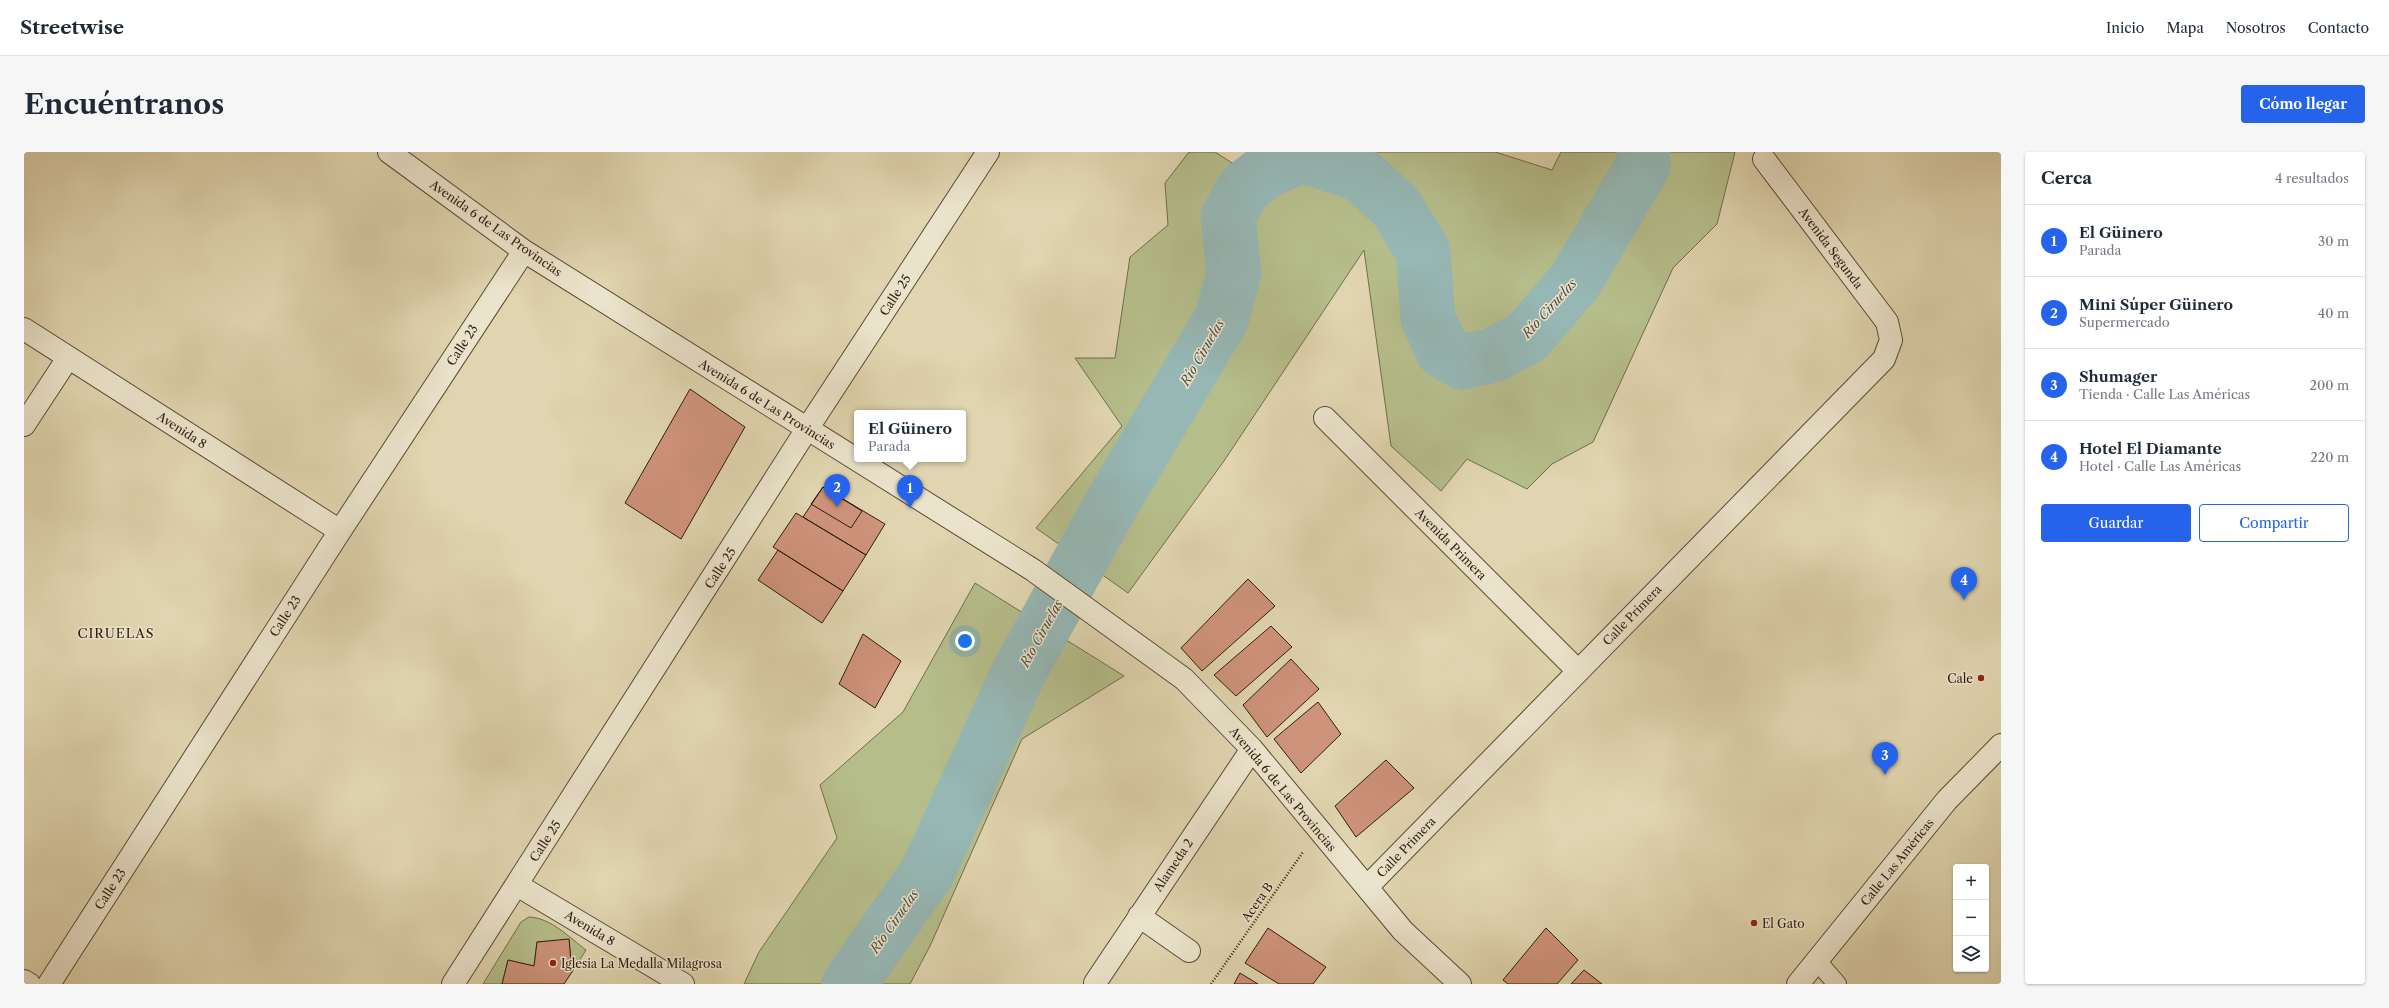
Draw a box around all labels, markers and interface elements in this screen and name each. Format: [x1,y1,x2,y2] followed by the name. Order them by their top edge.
[20,16,124,39] text: Streetwise
[2106,19,2144,37] text: Inicio
[2166,19,2204,37] text: Mapa
[2226,19,2286,37] text: Nosotros
[2308,19,2369,37] text: Contacto
[2241,85,2365,123] button: Cómo llegar
[24,87,224,121] text: Encuéntranos
[2041,168,2092,188] text: Cerca
[2275,170,2349,186] text: 4 resultados
[426,176,565,279] street label: Avenida 6 de Las Provincias
[1795,204,1867,292] street label: Avenida Segunda
[2079,223,2163,242] text: El Güinero
[2051,233,2057,249] text: 1
[2318,233,2349,249] text: 30 m
[2079,242,2121,258] text: Parada
[876,272,914,318] street label: Calle 25
[1518,275,1580,342] water label: Río Ciruelas
[2079,295,2233,314] text: Mini Súper Güinero
[2050,305,2058,321] text: 2
[2318,305,2349,321] text: 40 m
[2079,314,2170,330] text: Supermercado
[1176,316,1228,389] water label: Río Ciruelas
[443,322,481,368] street label: Calle 23
[695,355,838,452] street label: Avenida 6 de Las Provincias
[2079,367,2157,386] text: Shumager
[2050,377,2058,393] text: 3
[2309,377,2349,393] text: 200 m
[2079,386,2250,402] text: Tienda · Calle Las Américas
[154,408,210,452] street label: Avenida 8
[854,410,966,462] popup
[868,419,952,438] text: El Güinero
[868,438,910,454] text: Parada
[2079,439,2222,458] text: Hotel El Diamante
[2050,449,2058,465] text: 4
[2310,449,2349,465] text: 220 m
[2079,458,2241,474] text: Hotel · Calle Las Américas
[824,474,850,507] pin: 2
[897,475,923,508] pin: 1
[1411,504,1490,583] street label: Avenida Primera
[2041,504,2191,542] button: Guardar
[2199,504,2349,542] button: Compartir
[701,545,739,591] street label: Calle 25
[1951,567,1977,600] pin: 4
[1599,581,1665,648] street label: Calle Primera
[266,593,304,639] street label: Calle 23
[1016,596,1066,670] water label: Río Ciruelas
[77,625,155,641] district label: CIRUELAS
[955,631,975,651] your location
[1947,671,1973,686] place label: Cale
[1976,673,1986,683] marker: Cale
[1226,723,1340,854] street label: Avenida 6 de Las Provincias
[1872,742,1898,775] pin: 3
[1373,813,1439,880] street label: Calle Primera
[1857,815,1937,909] street label: Calle Las Américas
[526,818,564,864] street label: Calle 25
[1149,836,1196,895] street label: Alameda 2
[1953,864,1989,972] map controls
[1953,864,1989,900] button: +
[91,866,129,912] street label: Calle 23
[1238,879,1276,925] street label: Acera B
[866,886,922,957] water label: Río Ciruelas
[1953,900,1989,936] button: −
[561,907,618,949] street label: Avenida 8
[1762,916,1805,931] place label: El Gato
[1749,918,1759,928] marker: El Gato
[1953,936,1989,972] button: layers
[561,956,723,971] place label: Iglesia La Medalla Milagrosa
[548,958,558,968] marker: Iglesia La Medalla Milagrosa

